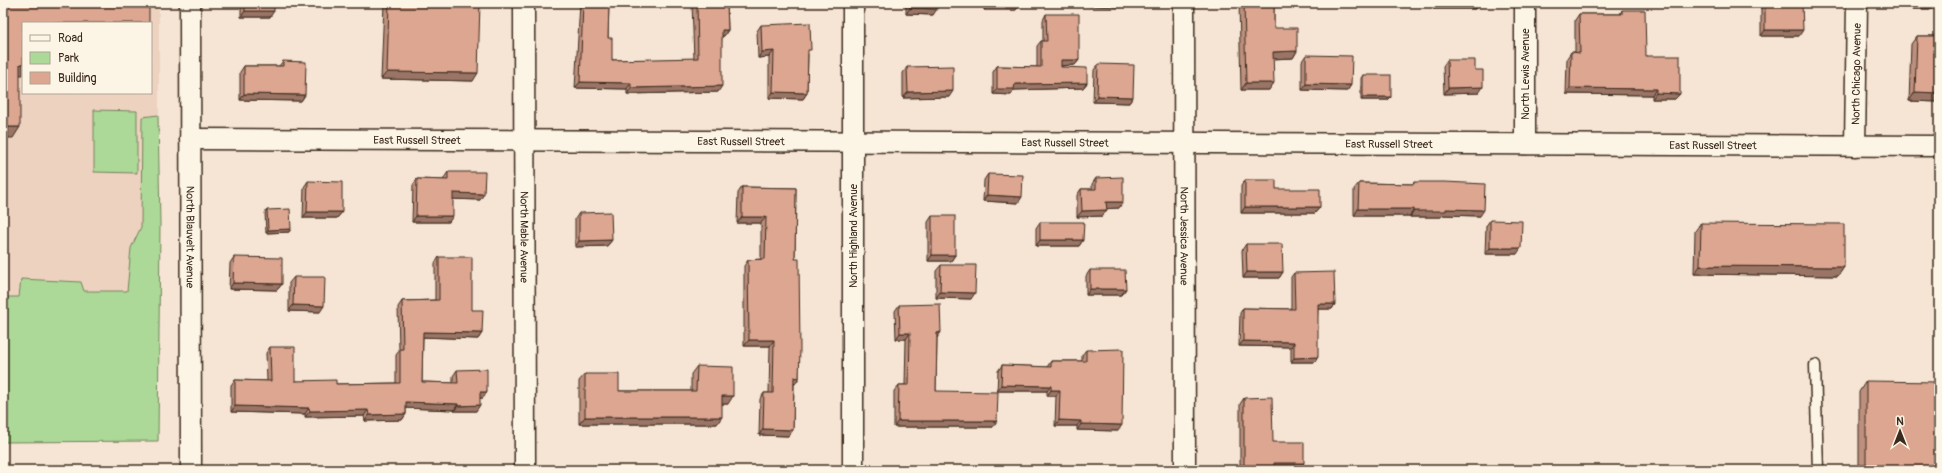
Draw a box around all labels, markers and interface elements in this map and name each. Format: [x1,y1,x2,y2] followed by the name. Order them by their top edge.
[22,22,152,94] legend
[1849,22,1863,125] street label: North Chicago Avenue
[1519,28,1532,120] street label: North Lewis Avenue
[58,31,83,46] text: Road
[58,51,79,66] text: Park
[58,71,97,86] text: Building
[373,133,461,147] street label: East Russell Street
[697,135,785,148] street label: East Russell Street
[1021,136,1109,149] street label: East Russell Street
[1345,137,1433,150] street label: East Russell Street
[1669,138,1757,152] street label: East Russell Street
[847,183,860,288] street label: North Highland Avenue
[184,186,197,289] street label: North Blauvelt Avenue
[1178,187,1191,286] street label: North Jessica Avenue
[518,191,531,284] street label: North Mable Avenue
[1880,411,1920,451] north arrow
[1896,415,1904,428] text: N

